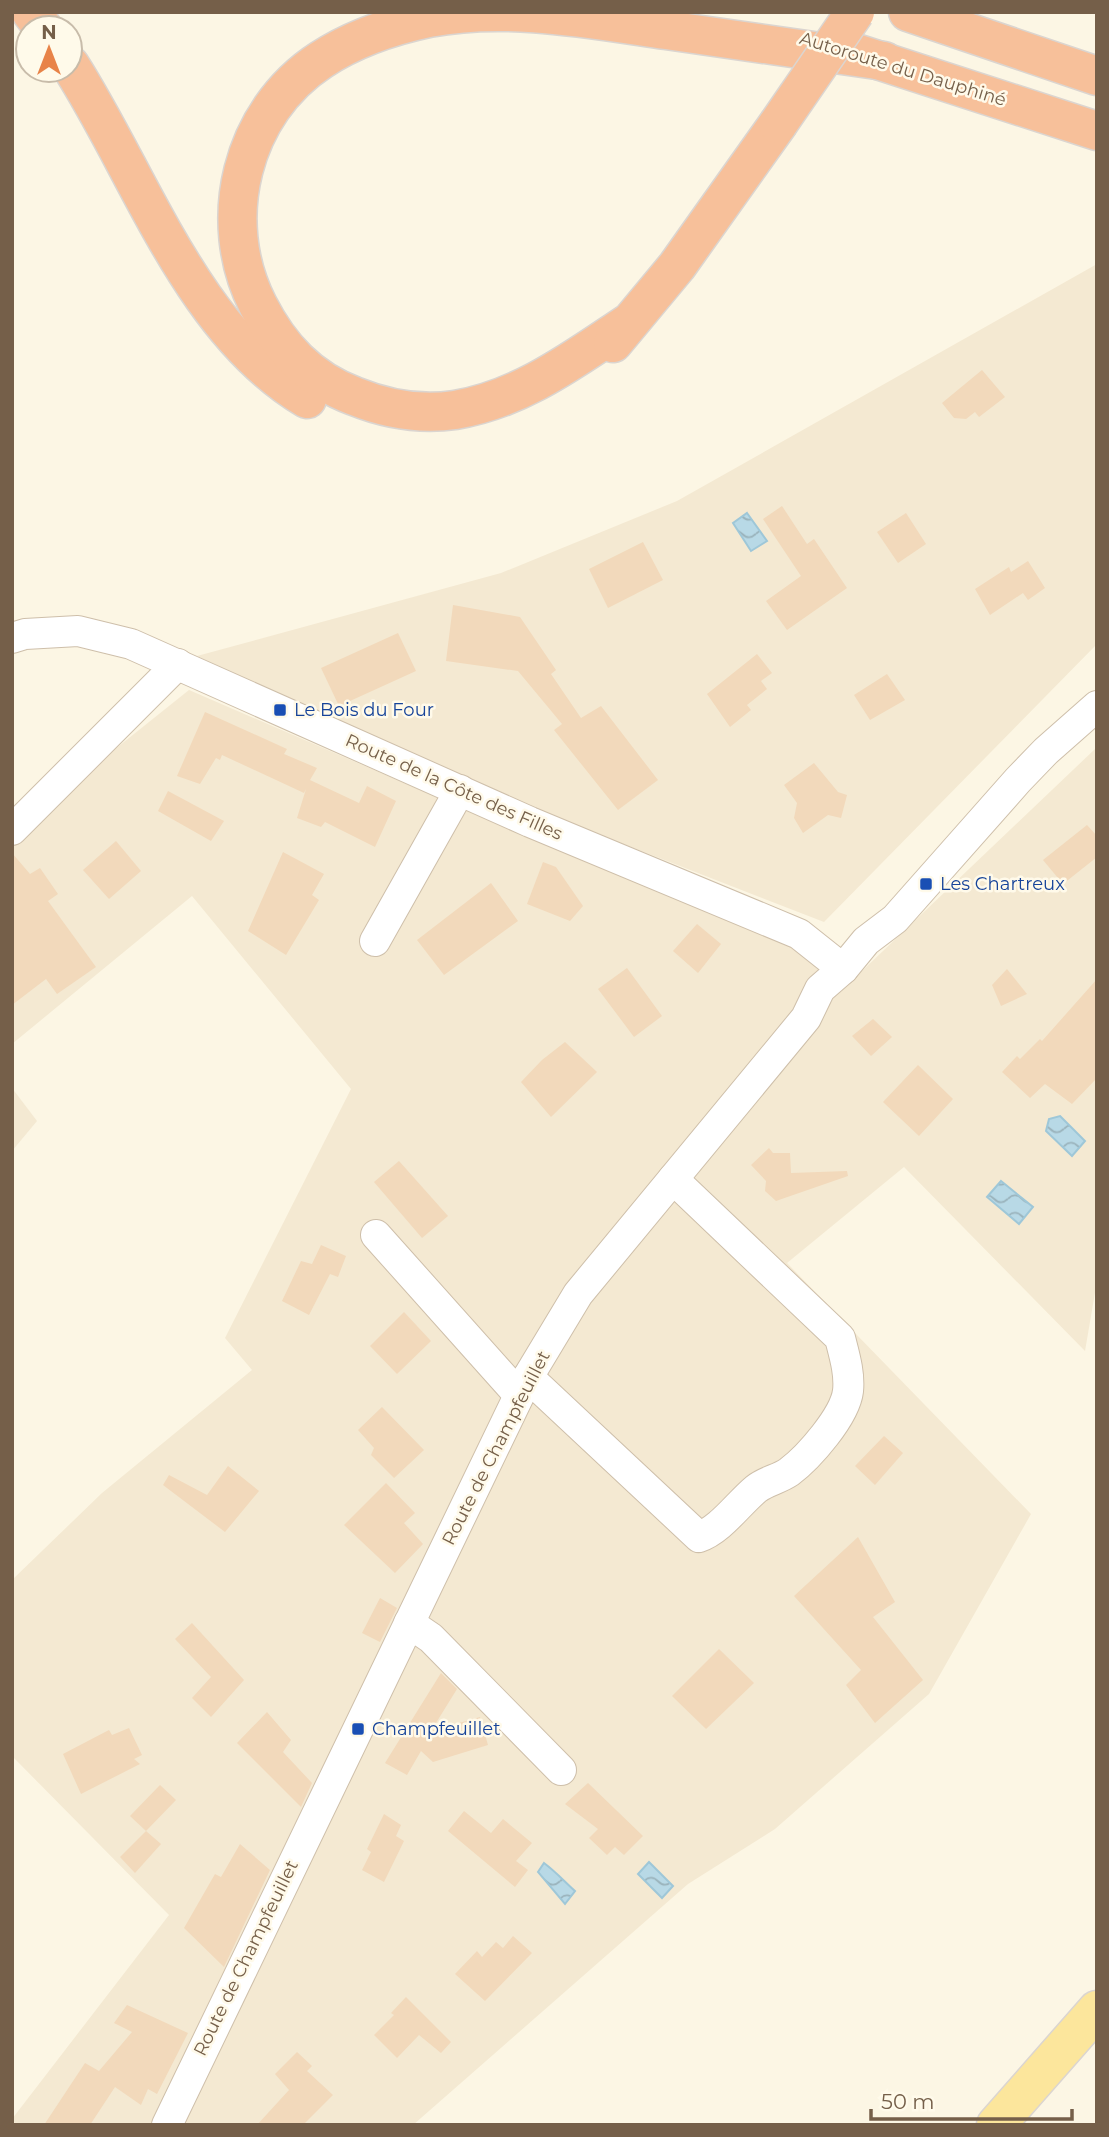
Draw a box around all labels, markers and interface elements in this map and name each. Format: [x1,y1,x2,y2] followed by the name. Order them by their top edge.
[14,14,84,84] north arrow
[41,21,57,44] text: N
[797,27,1009,111] street label: Autoroute du Dauphiné
[294,699,434,721] place label: Le Bois du Four
[272,702,288,718] marker: Le Bois du Four
[342,729,566,845] street label: Route de la Côte des Filles
[940,873,1065,895] place label: Les Chartreux
[918,876,934,892] marker: Les Chartreux
[437,1347,555,1549] street label: Route de Champfeuillet
[372,1718,500,1740] place label: Champfeuillet
[350,1721,366,1737] marker: Champfeuillet
[189,1856,303,2060] street label: Route de Champfeuillet
[871,2078,1072,2122] scale bar
[881,2089,935,2114] text: 50 m

